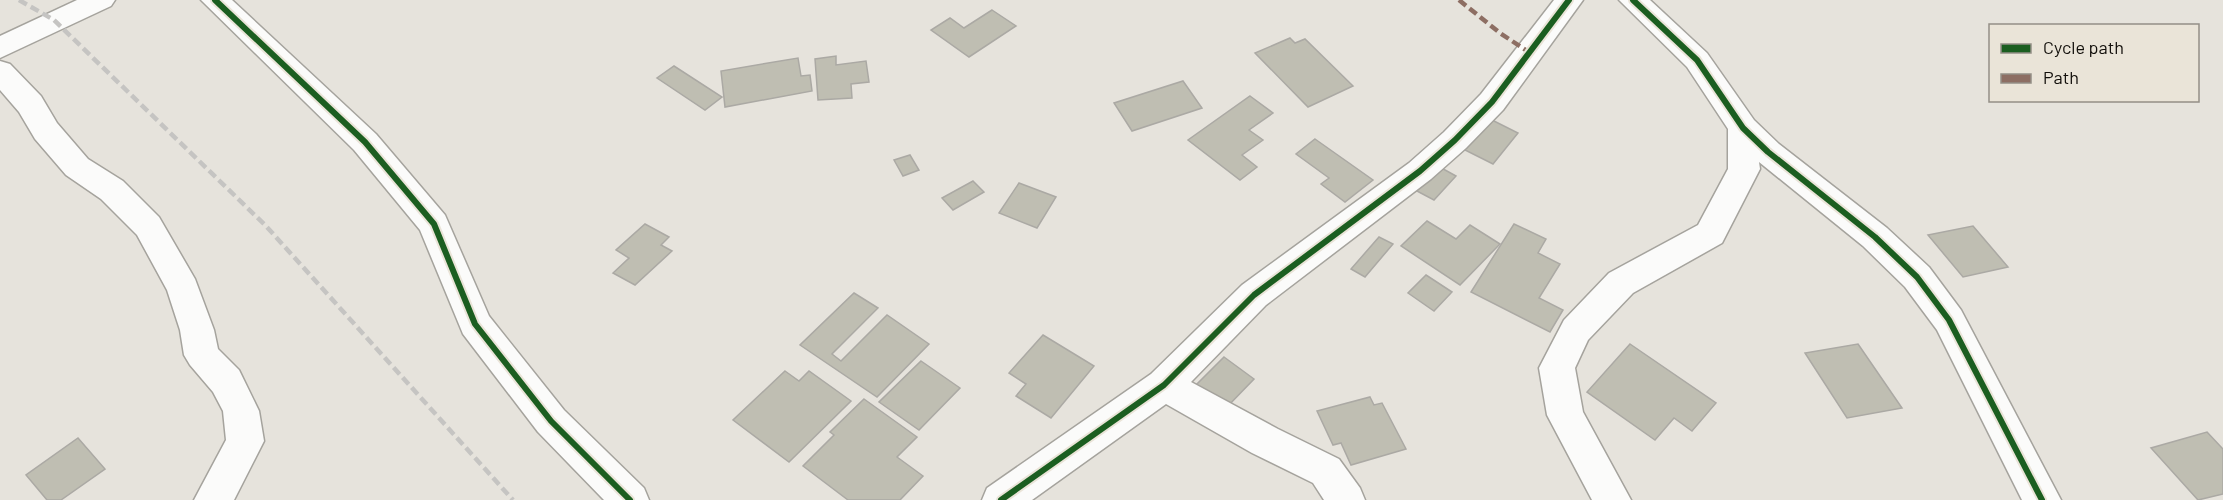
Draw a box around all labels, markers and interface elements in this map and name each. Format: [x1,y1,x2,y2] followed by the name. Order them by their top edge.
[1989,24,2199,102] legend
[2043,36,2124,58] text: Cycle path
[2043,66,2079,88] text: Path

